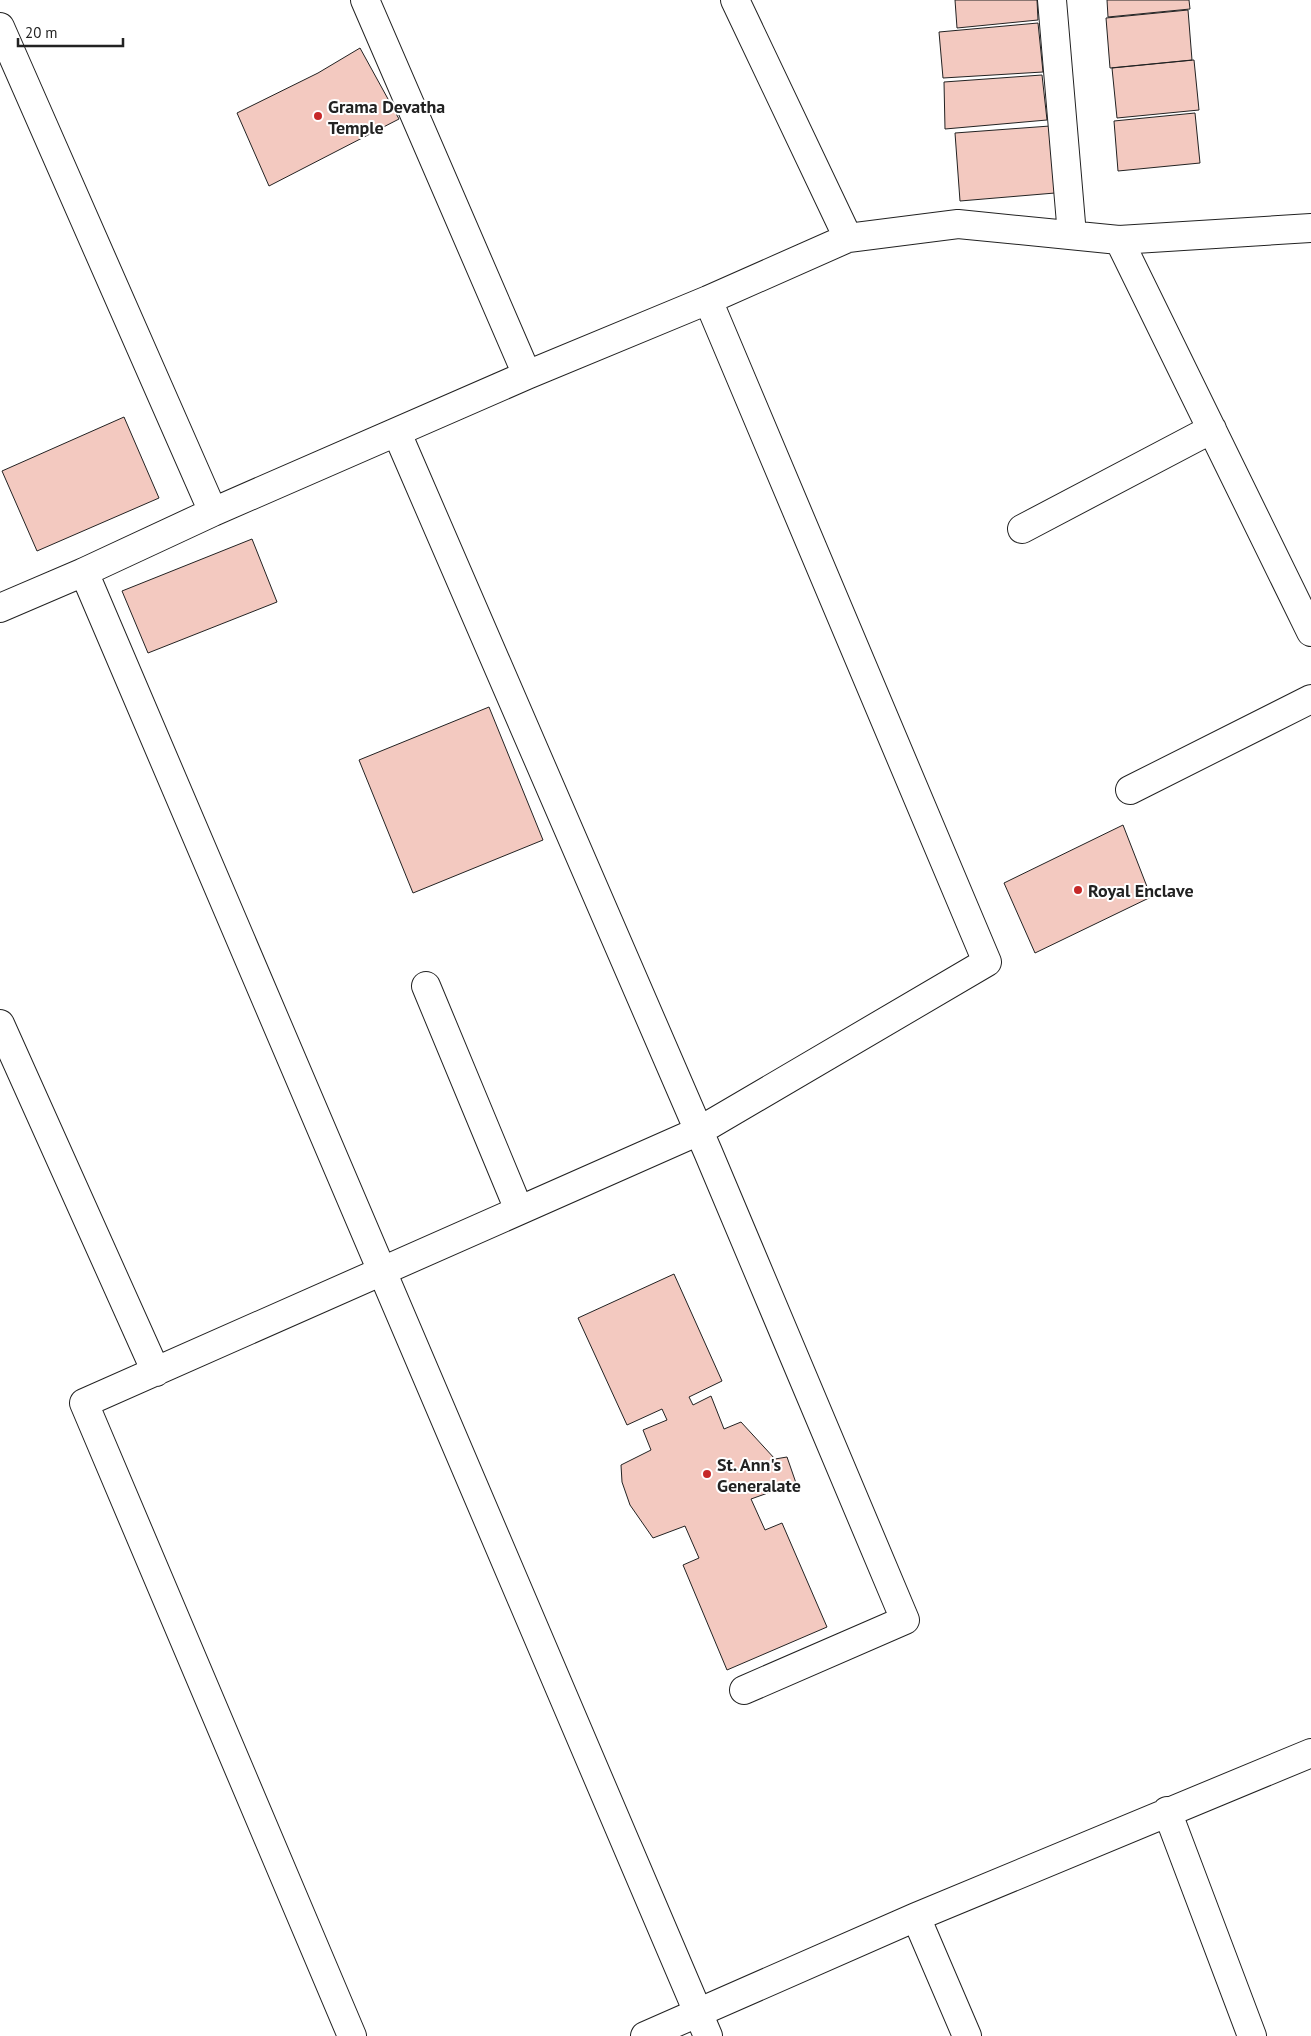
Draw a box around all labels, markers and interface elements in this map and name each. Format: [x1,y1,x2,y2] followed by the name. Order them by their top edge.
[18,15,122,47] scale bar
[25,23,58,42] text: 20 m
[328,95,445,139] place label: Grama Devatha Temple
[312,110,324,122] marker: Grama Devatha Temple
[1088,879,1194,902] place label: Royal Enclave
[1072,884,1084,896] marker: Royal Enclave
[717,1453,801,1497] place label: St. Ann's Generalate
[701,1468,713,1480] marker: St. Ann's Generalate

